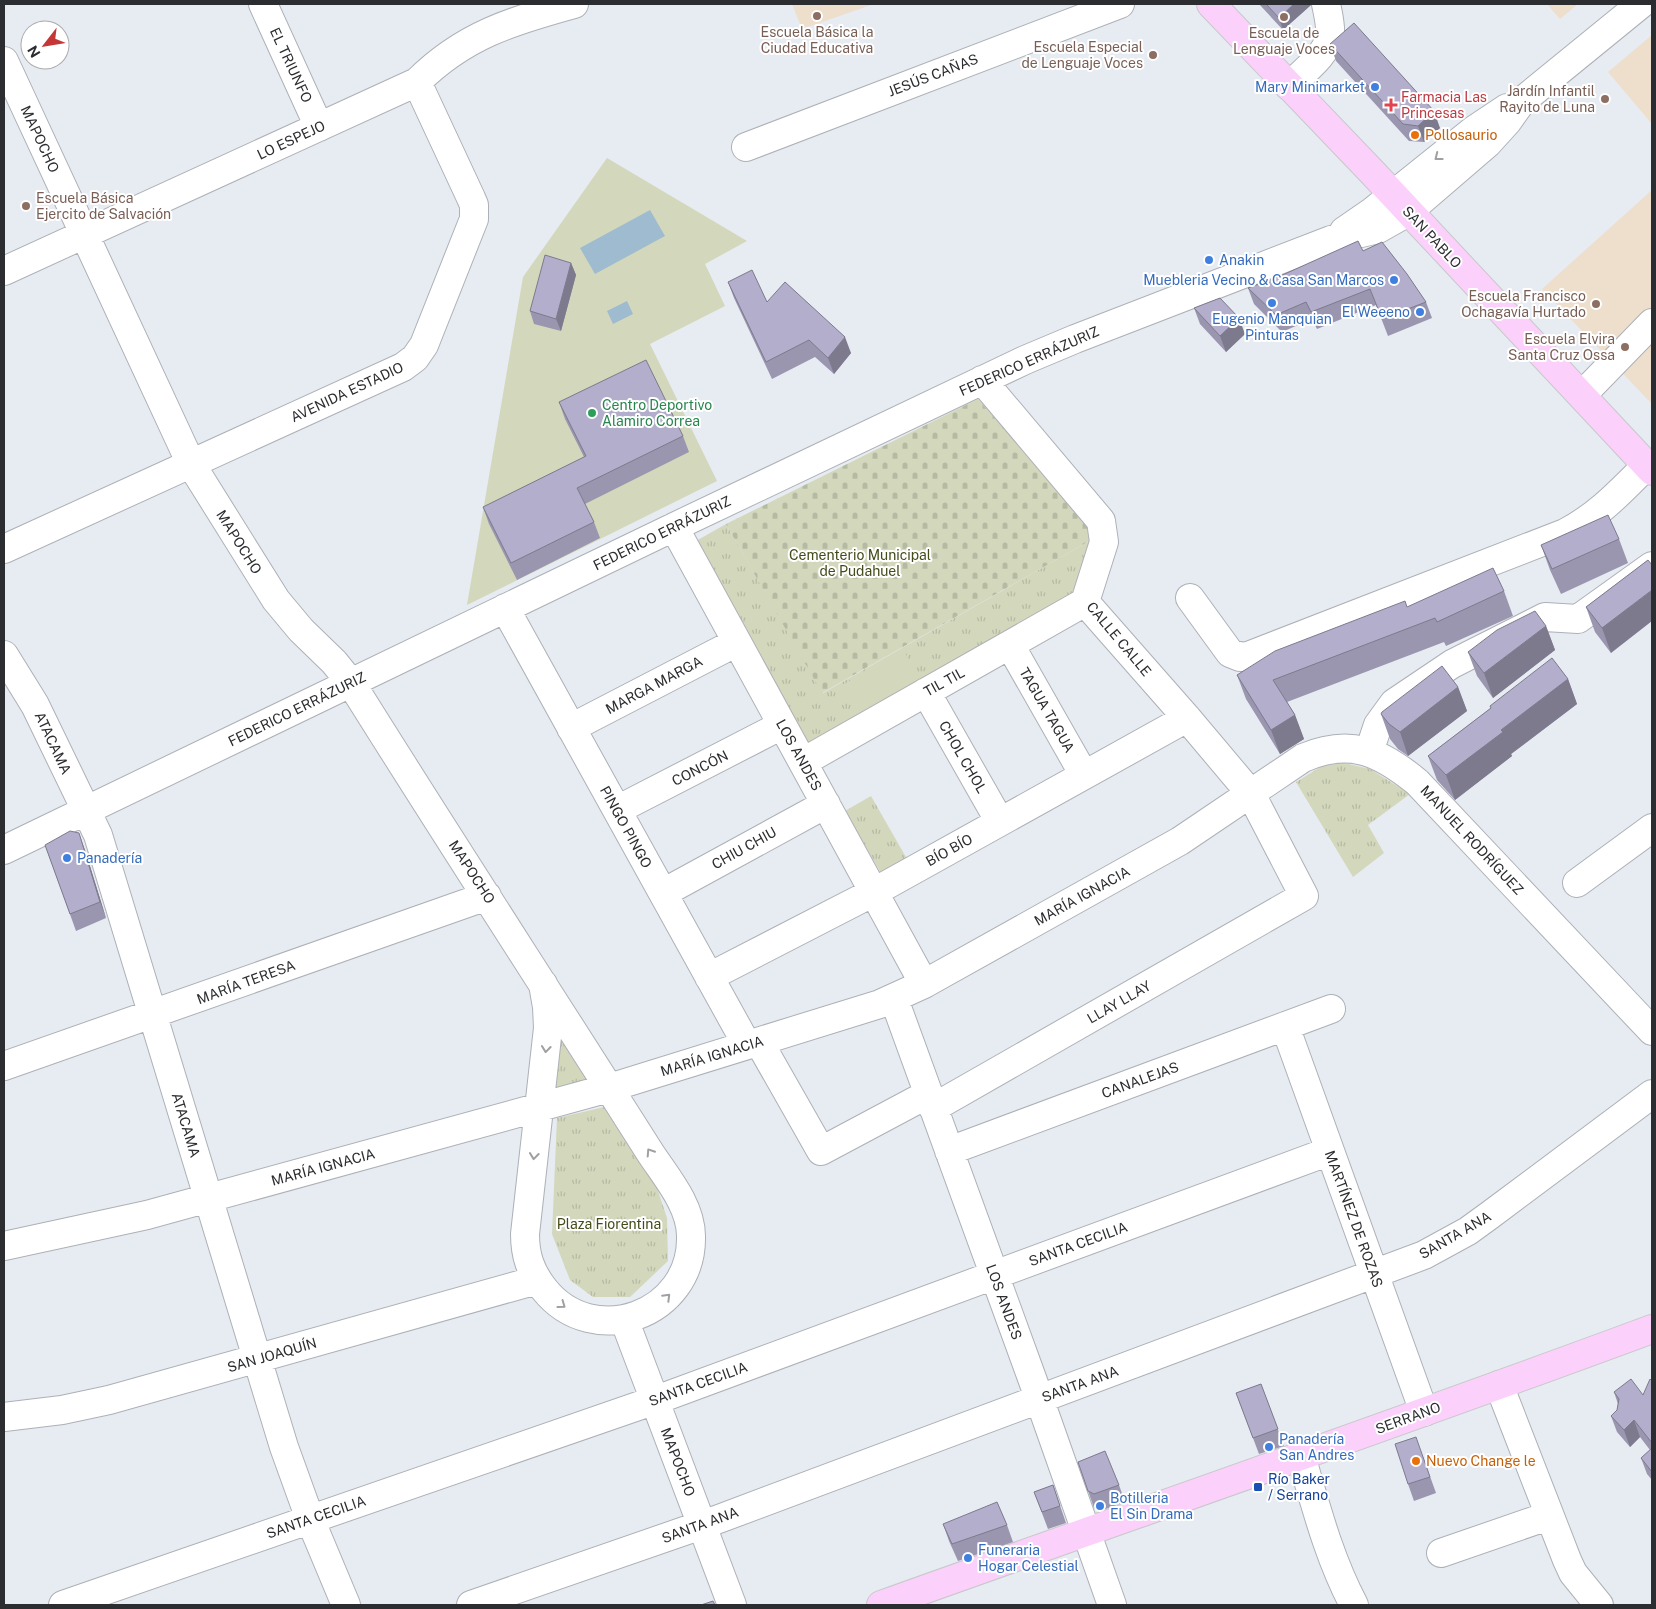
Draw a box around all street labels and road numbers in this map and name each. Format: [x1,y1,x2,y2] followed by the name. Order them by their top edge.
[267,25,315,105] street label: EL TRIUNFO
[885,49,980,100] street label: JESÚS CAÑAS
[17,103,63,175] street label: MAPOCHO
[254,117,328,163] street label: LO ESPEJO
[1399,203,1465,271] street label: SAN PABLO
[956,322,1101,399] street label: FEDERICO ERRÁZURIZ
[288,359,406,425] street label: AVENIDA ESTADIO
[590,492,734,573] street label: FEDERICO ERRÁZURIZ
[213,507,265,577] street label: MAPOCHO
[1083,599,1155,679] street label: CALLE CALLE
[603,653,705,717] street label: MARGA MARGA
[921,664,967,700] street label: TIL TIL
[1016,665,1078,755] street label: TAGUA TAGUA
[225,668,369,749] street label: FEDERICO ERRÁZURIZ
[32,709,74,777] street label: ATACAMA
[773,717,825,793] street label: LOS ANDES
[936,718,990,796] street label: CHOL CHOL
[668,745,731,789] street label: CONCÓN
[1417,781,1528,898] street label: MANUEL RODRÍGUEZ
[597,783,655,871] street label: PINGO PINGO
[709,824,779,872] street label: CHIU CHIU
[922,830,975,869] street label: BÍO BÍO
[446,837,498,907] street label: MAPOCHO
[1031,862,1133,929] street label: MARÍA IGNACIA
[194,956,297,1007] street label: MARÍA TERESA
[1084,977,1154,1027] street label: LLAY LLAY
[658,1032,765,1079] street label: MARÍA IGNACIA
[1099,1059,1181,1101] street label: CANALEJAS
[169,1091,203,1159] street label: ATACAMA
[269,1144,377,1189] street label: MARÍA IGNACIA
[1322,1148,1387,1290] street label: MARTÍNEZ DE ROZAS
[1416,1208,1494,1262] street label: SANTA ANA
[1026,1219,1130,1269] street label: SANTA CECILIA
[983,1262,1025,1342] street label: LOS ANDES
[225,1334,319,1375] street label: SAN JOAQUÍN
[646,1359,750,1409] street label: SANTA CECILIA
[1039,1363,1121,1405] street label: SANTA ANA
[1373,1399,1443,1437] street label: SERRANO
[658,1425,698,1499] street label: MAPOCHO
[264,1492,368,1541] street label: SANTA CECILIA
[659,1504,741,1546] street label: SANTA ANA

